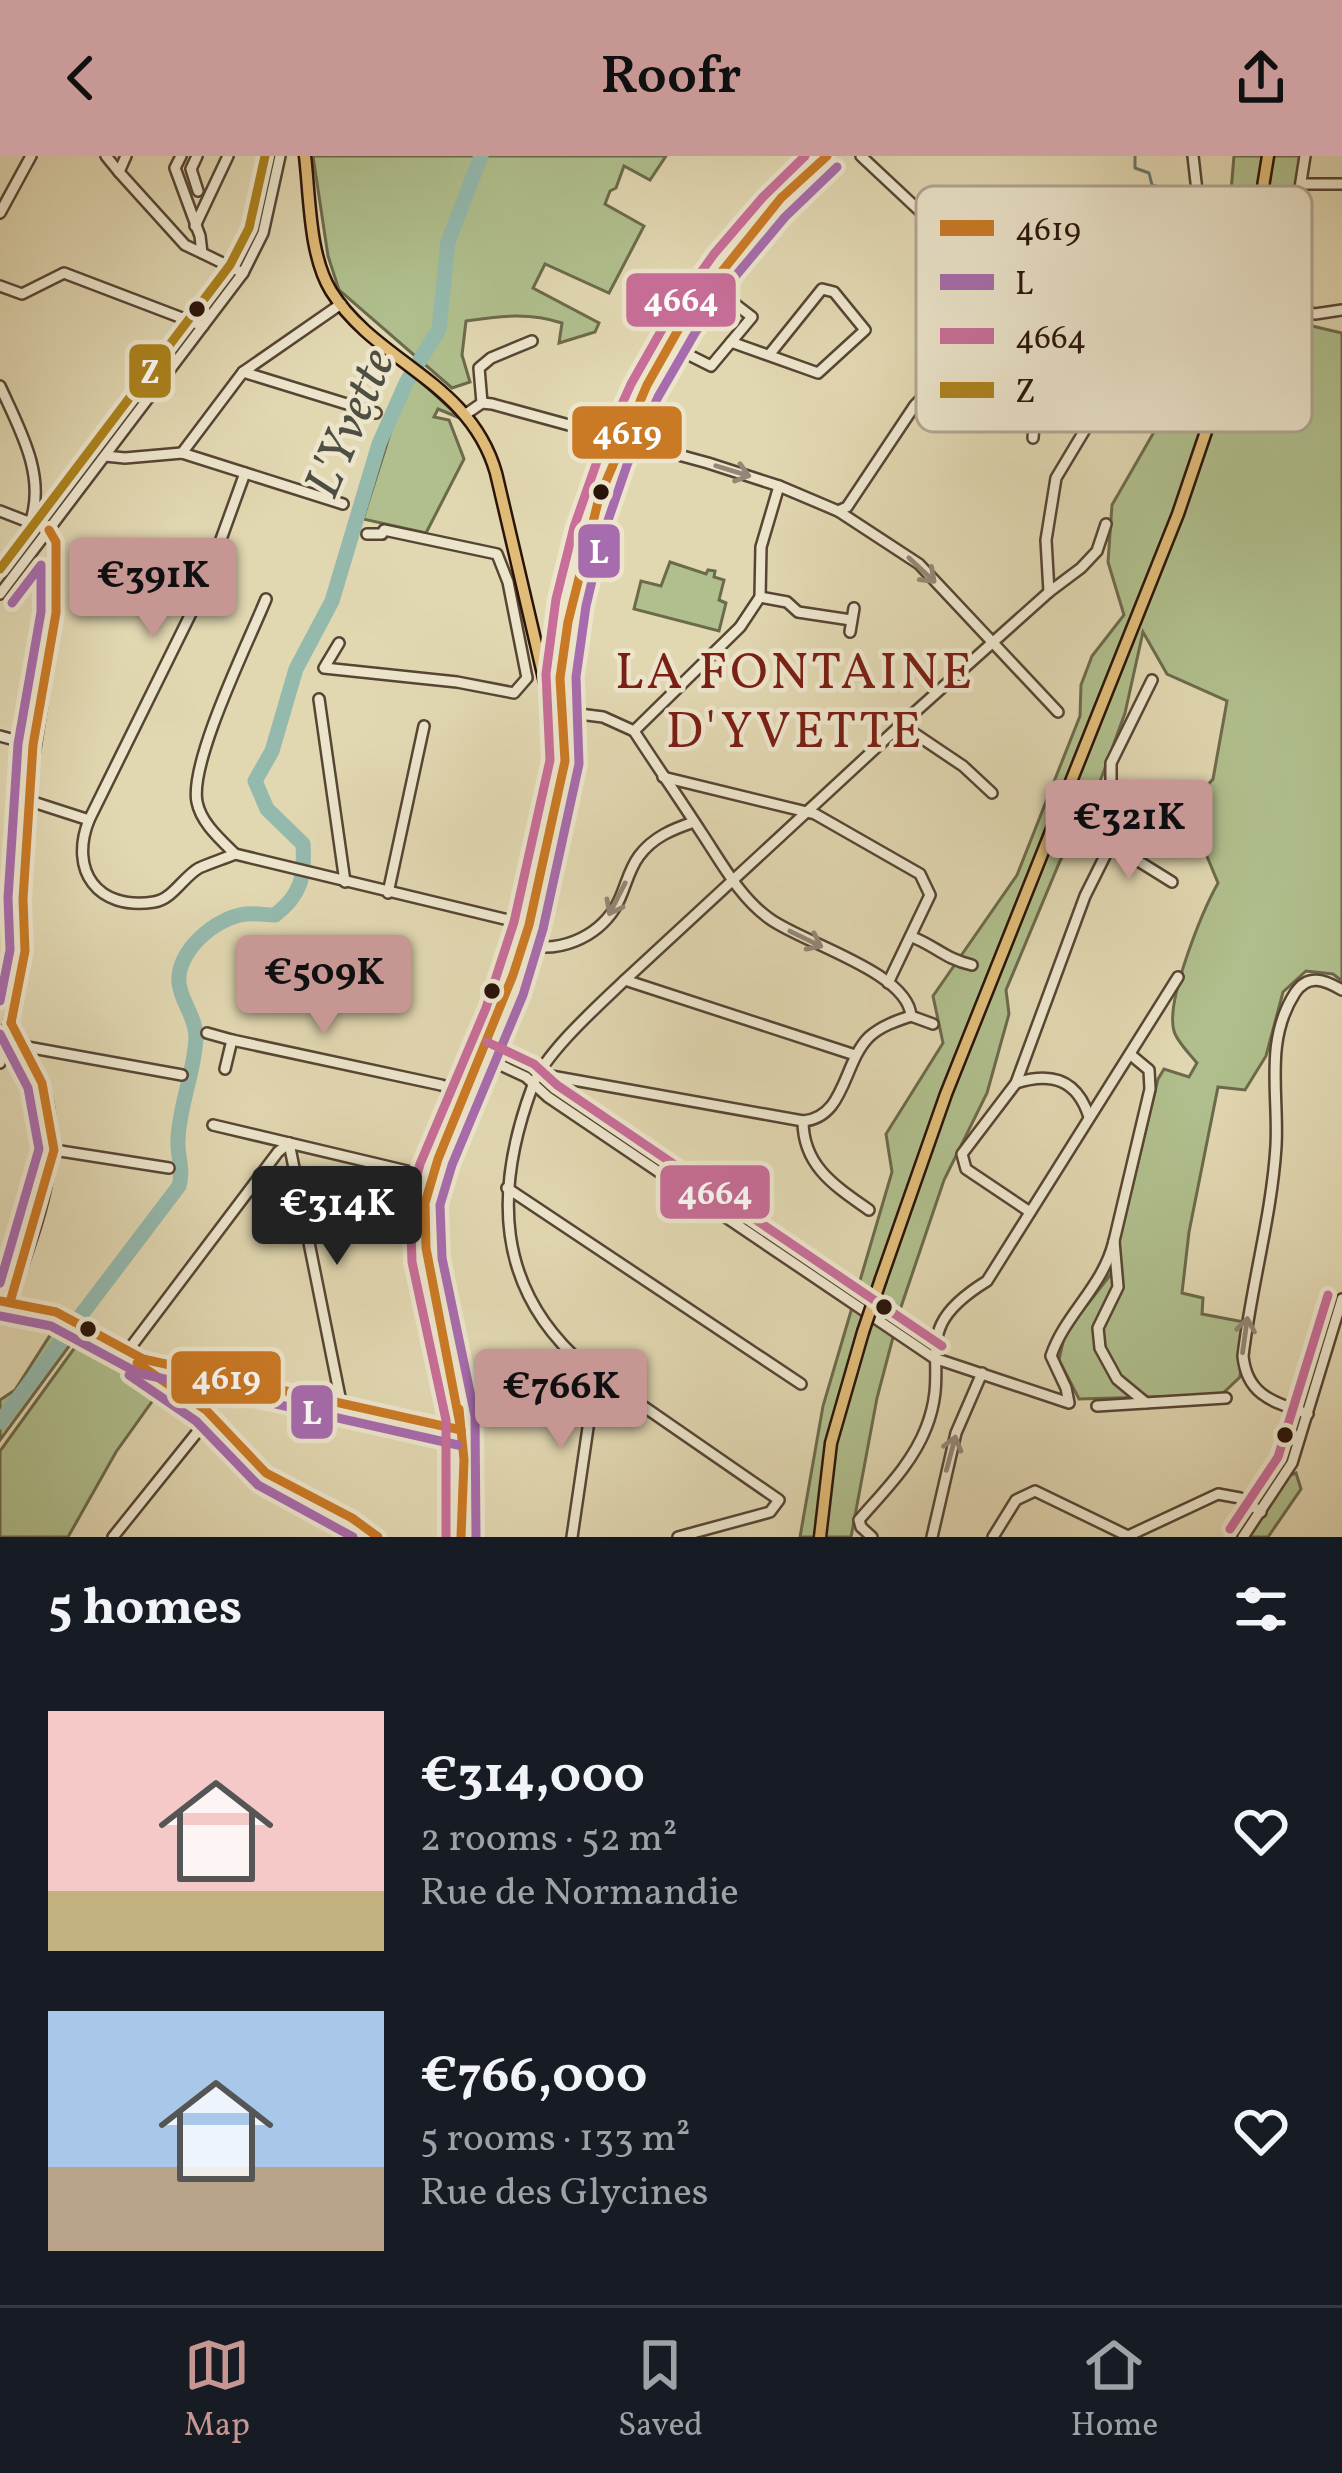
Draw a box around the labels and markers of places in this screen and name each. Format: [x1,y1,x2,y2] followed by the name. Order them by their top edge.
[186,298,208,320] unlabelled marker
[590,481,612,503] unlabelled marker
[69,538,237,640] pin: €391K
[1045,780,1213,882] pin: €321K
[240,935,408,1037] pin: €509K
[481,980,503,1002] unlabelled marker
[253,1166,421,1268] pin: €314K
[873,1296,895,1318] unlabelled marker
[77,1318,99,1340] unlabelled marker
[477,1349,645,1451] pin: €766K
[1274,1424,1296,1446] unlabelled marker

